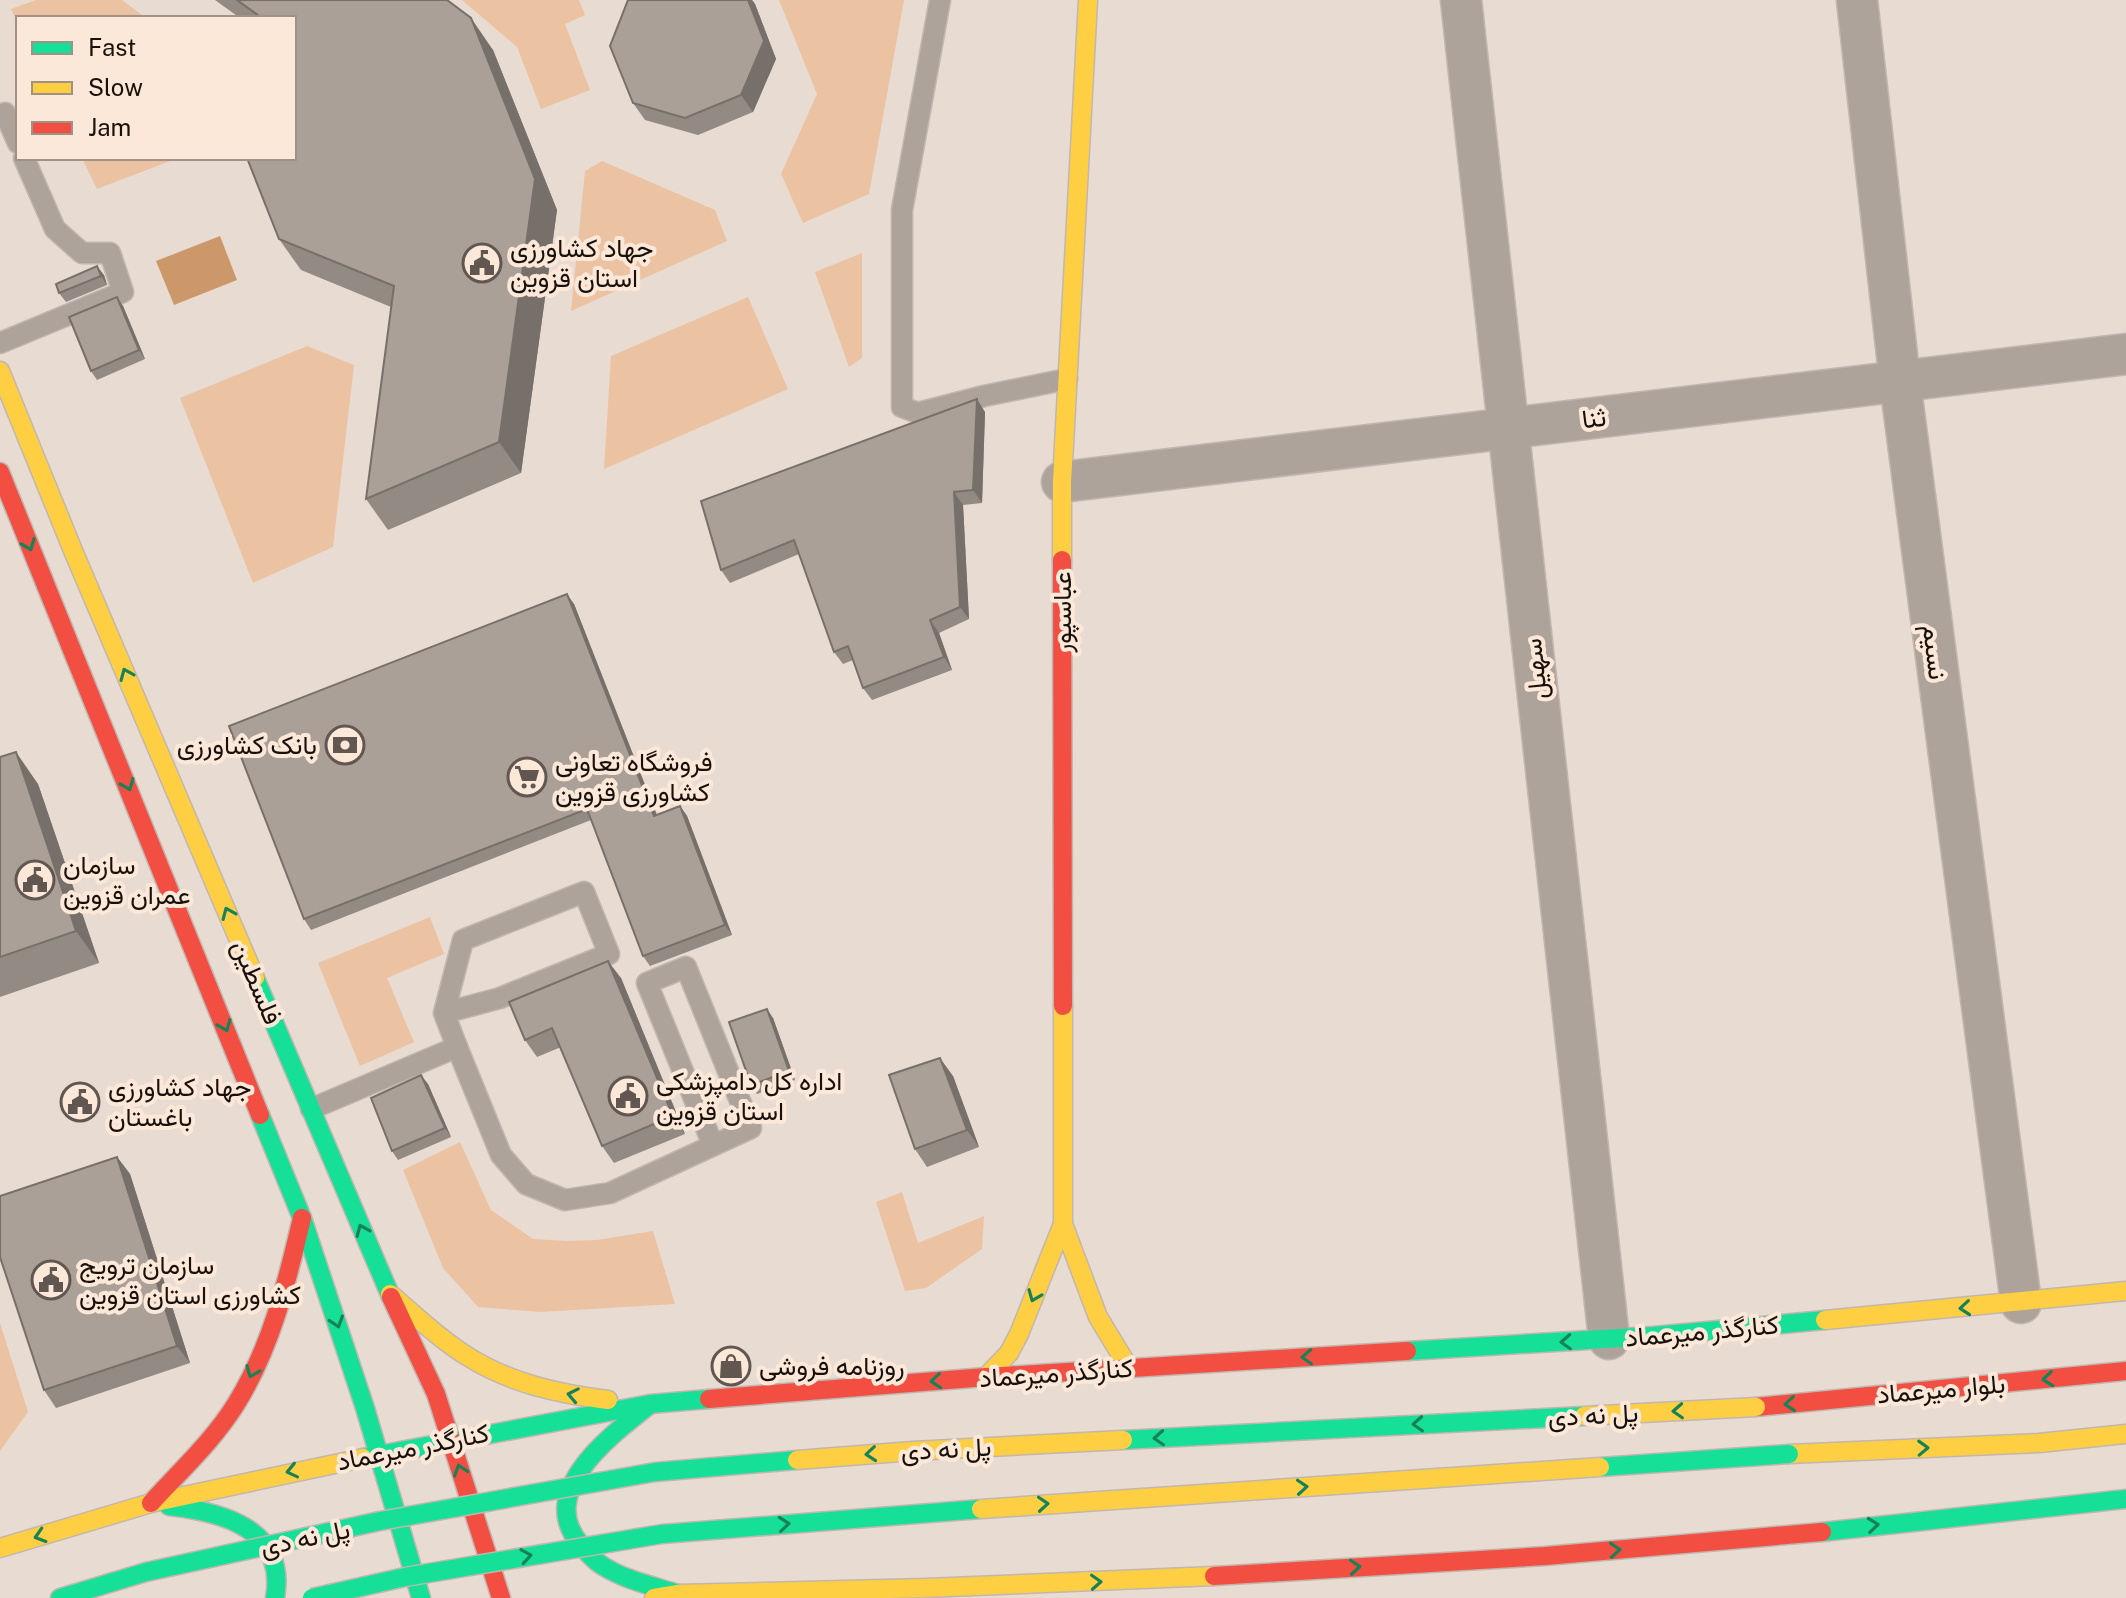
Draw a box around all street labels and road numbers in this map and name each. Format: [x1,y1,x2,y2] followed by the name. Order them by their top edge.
[1580,401,1608,434] street label: ثنا
[1046,571,1080,654] street label: عباسپور
[1915,623,1954,682] street label: نسیم
[1516,637,1554,701] street label: سهیل
[225,935,289,1029] street label: فلسطین
[1624,1308,1780,1354] street label: کنارگذر میرعماد
[978,1352,1134,1394] street label: کنارگذر میرعماد
[1876,1367,2006,1411] street label: بلوار میرعماد
[1547,1397,1639,1435] street label: پل نه دی
[334,1417,492,1477] street label: کنارگذر میرعماد
[900,1431,992,1469] street label: پل نه دی
[257,1513,353,1565] street label: پل نه دی

